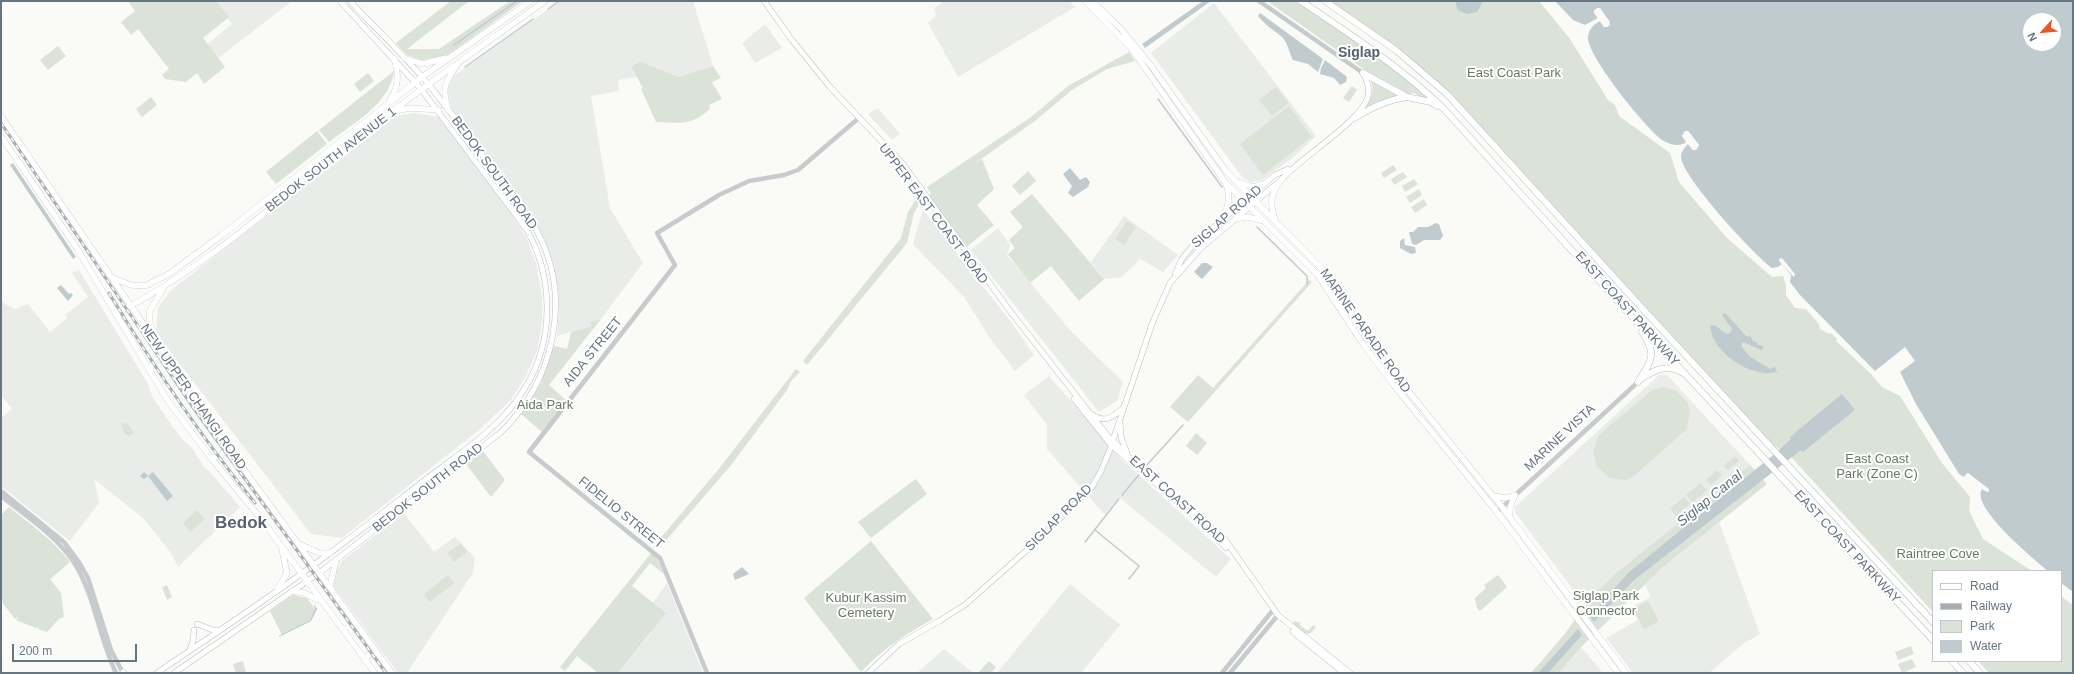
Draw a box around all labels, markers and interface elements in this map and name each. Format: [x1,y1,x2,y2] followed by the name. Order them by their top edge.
[2022,12,2062,52] north arrow
[2025,31,2039,43] text: N
[1338,45,1380,61] district label: Siglap
[1467,65,1561,81] park label: East Coast Park
[263,104,399,216] street label: BEDOK SOUTH AVENUE 1
[448,113,540,233] street label: BEDOK SOUTH ROAD
[875,141,991,287] street label: UPPER EAST COAST ROAD
[1189,182,1265,252] street label: SIGLAP ROAD
[1572,249,1682,369] street label: EAST COAST PARKWAY
[1316,266,1414,396] street label: MARINE PARADE ROAD
[560,314,626,390] street label: AIDA STREET
[137,321,249,473] street label: NEW UPPER CHANGI ROAD
[517,397,573,413] park label: Aida Park
[1521,401,1599,475] street label: MARINE VISTA
[370,440,486,536] street label: BEDOK SOUTH ROAD
[1836,451,1918,482] park label: East Coast Park (Zone C)
[1126,453,1228,547] street label: EAST COAST ROAD
[1674,467,1746,531] water label: Siglap Canal
[575,474,667,552] street label: FIDELIO STREET
[1022,481,1096,555] street label: SIGLAP ROAD
[1791,487,1903,607] street label: EAST COAST PARKWAY
[215,513,267,533] district label: Bedok
[1896,546,1980,562] park label: Raintree Cove
[1932,570,2062,662] legend
[1970,579,1999,593] text: Road
[1573,588,1639,619] park label: Siglap Park Connector
[826,590,906,621] park label: Kubur Kassim Cemetery
[1970,599,2012,613] text: Railway
[1970,619,1995,633] text: Park
[14,636,139,662] scale bar
[1970,639,2002,653] text: Water
[19,644,52,658] text: 200 m

